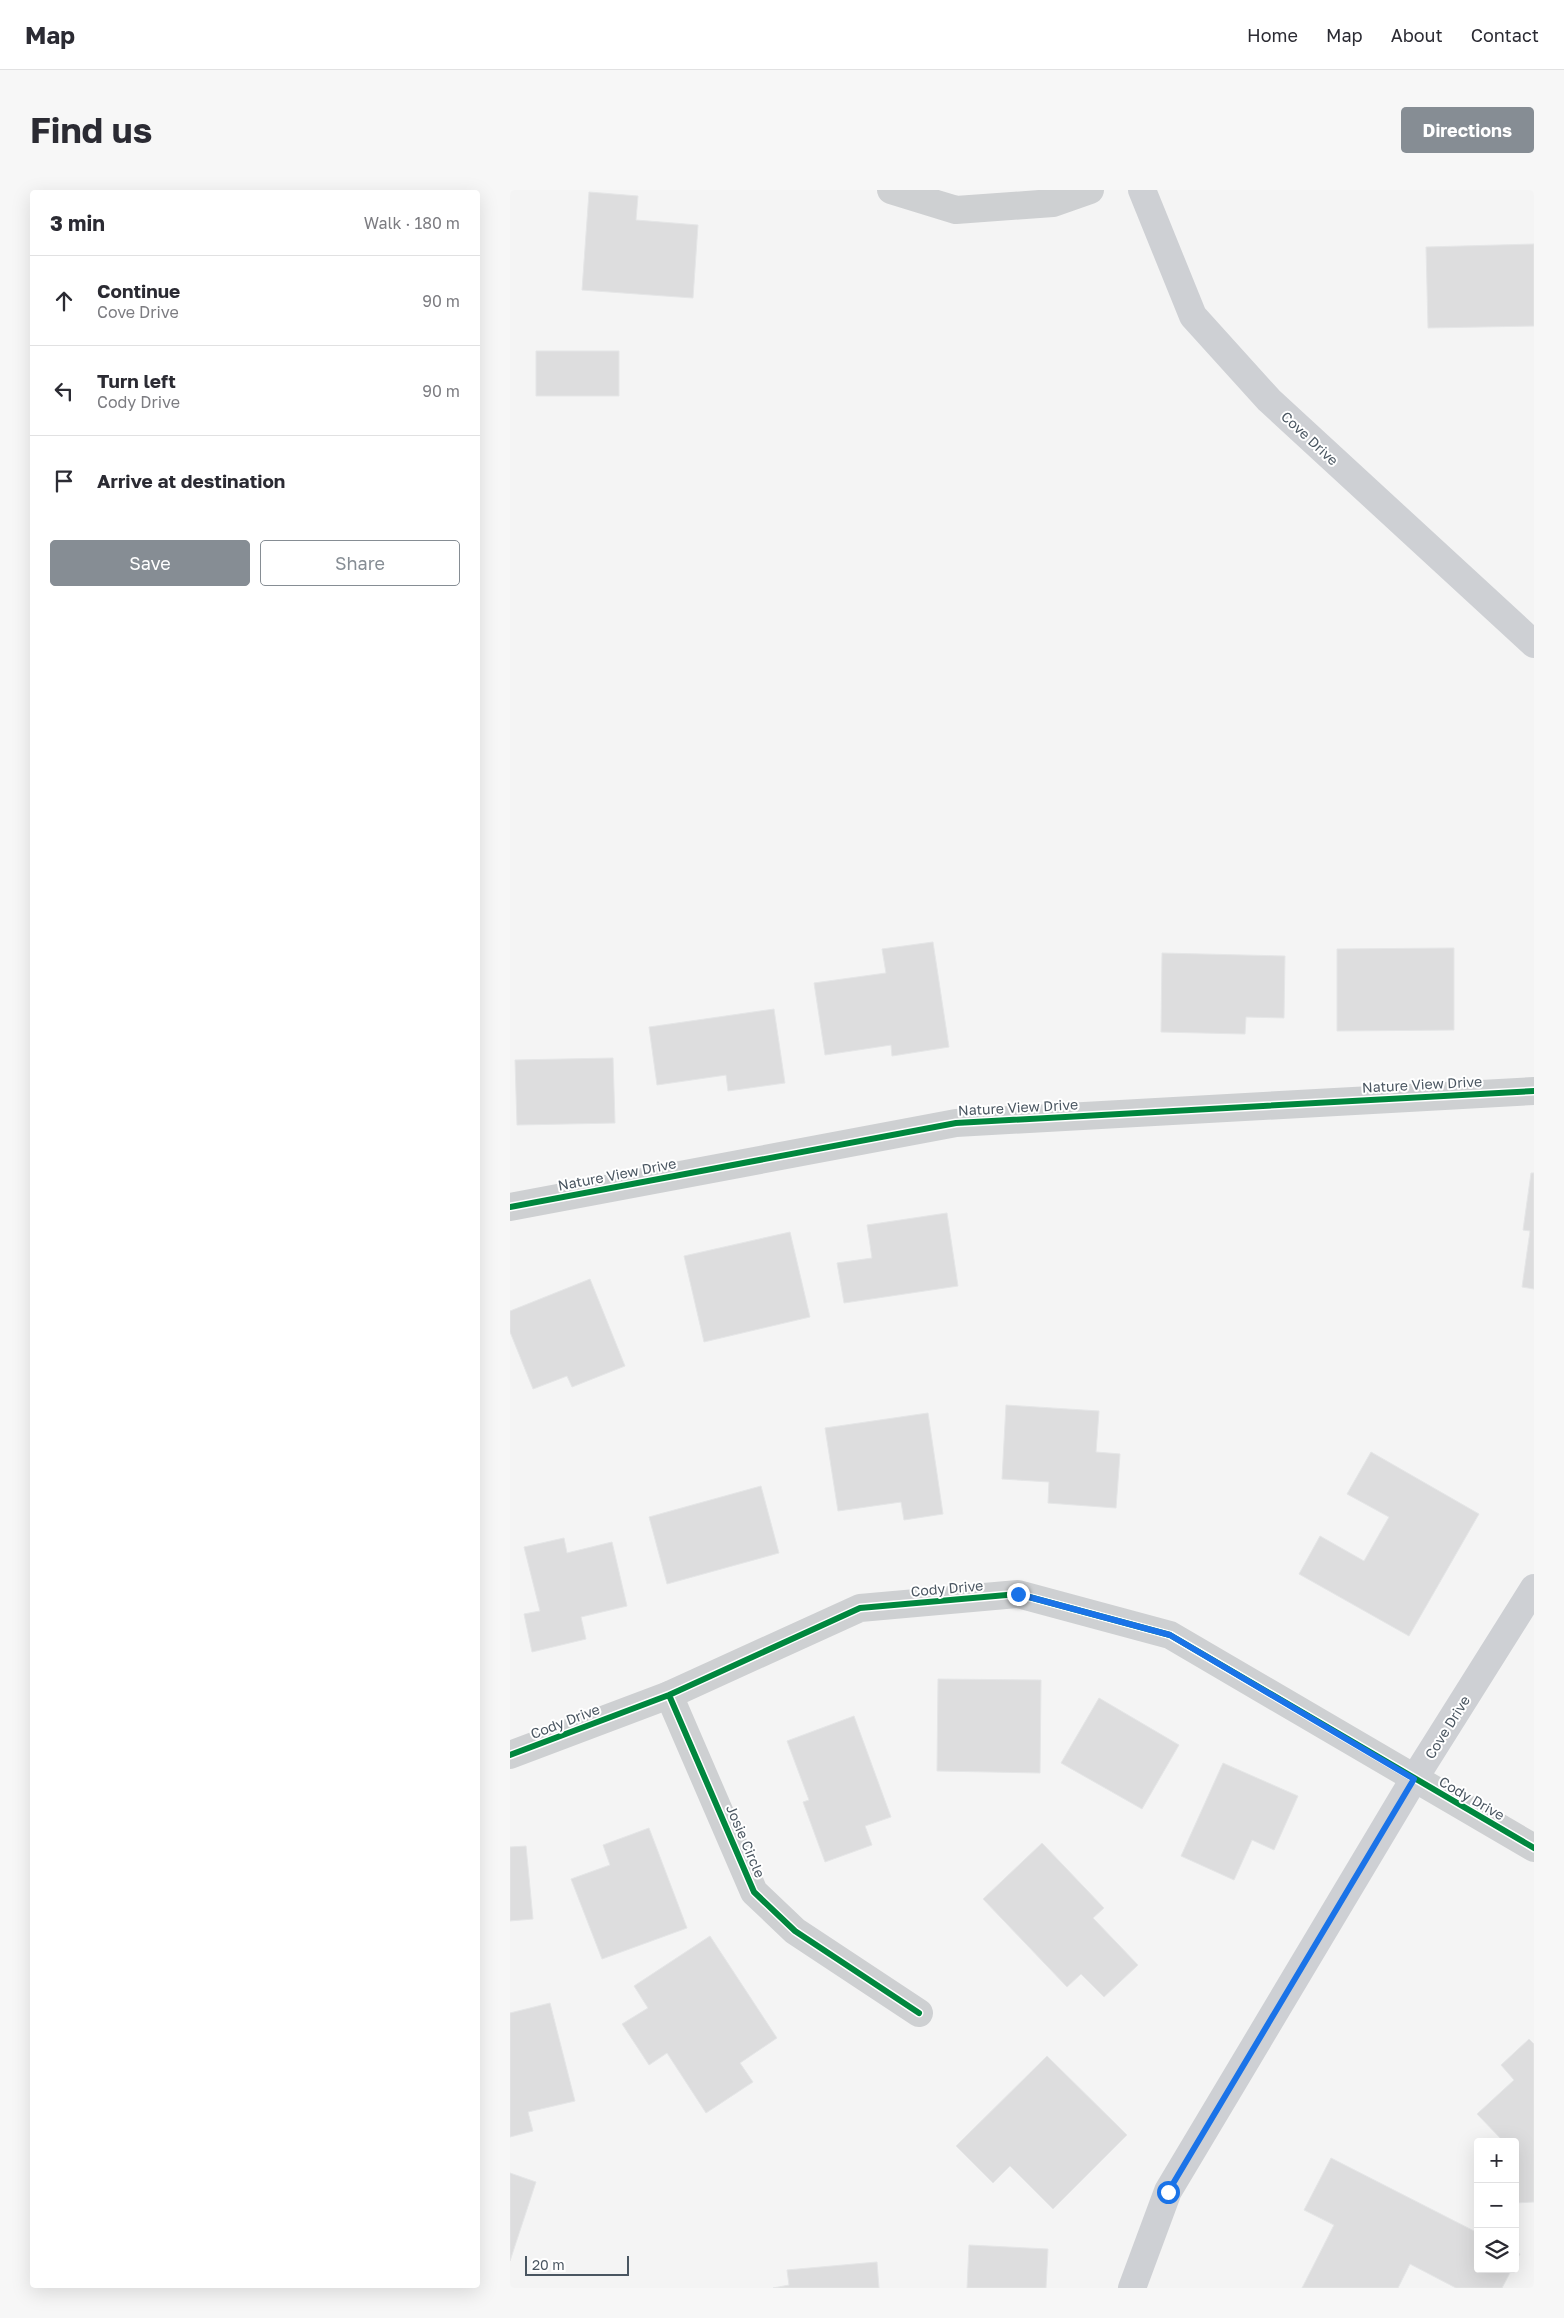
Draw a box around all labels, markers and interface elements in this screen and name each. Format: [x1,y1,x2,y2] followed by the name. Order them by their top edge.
[25,20,75,49] text: Map
[1247,24,1298,46] text: Home
[1326,24,1363,46] text: Map
[1391,24,1443,46] text: About
[1471,24,1539,46] text: Contact
[1401,107,1534,153] button: Directions
[30,109,152,151] text: Find us
[50,210,105,236] text: 3 min
[364,213,460,233] text: Walk · 180 m
[97,279,180,302] text: Continue
[50,287,78,315] icon: ahead
[422,291,460,311] text: 90 m
[97,302,179,322] text: Cove Drive
[97,369,176,392] text: Turn left
[50,377,78,405] icon: left
[422,381,460,401] text: 90 m
[97,392,180,412] text: Cody Drive
[1278,407,1342,469] street label: Cove Drive
[50,467,78,495] icon: arrive
[97,469,285,492] text: Arrive at destination
[50,540,250,586] button: Save
[260,540,460,586] button: Share
[1362,1072,1482,1096] street label: Nature View Drive
[958,1095,1078,1119] street label: Nature View Drive
[556,1154,678,1194] street label: Nature View Drive
[910,1576,984,1600] street label: Cody Drive
[1007,1583,1030,1606] route end
[1421,1692,1473,1762] street label: Cove Drive
[528,1700,602,1742] street label: Cody Drive
[1436,1772,1508,1824] street label: Cody Drive
[723,1802,769,1880] street label: Josie Circle
[1474,2138,1519,2273] map controls
[1474,2138,1519,2183] button: +
[1157,2181,1180,2204] route start
[1474,2183,1519,2228] button: −
[1474,2228,1519,2273] button: layers
[525,2253,629,2276] scale bar
[532,2256,565,2273] text: 20 m

